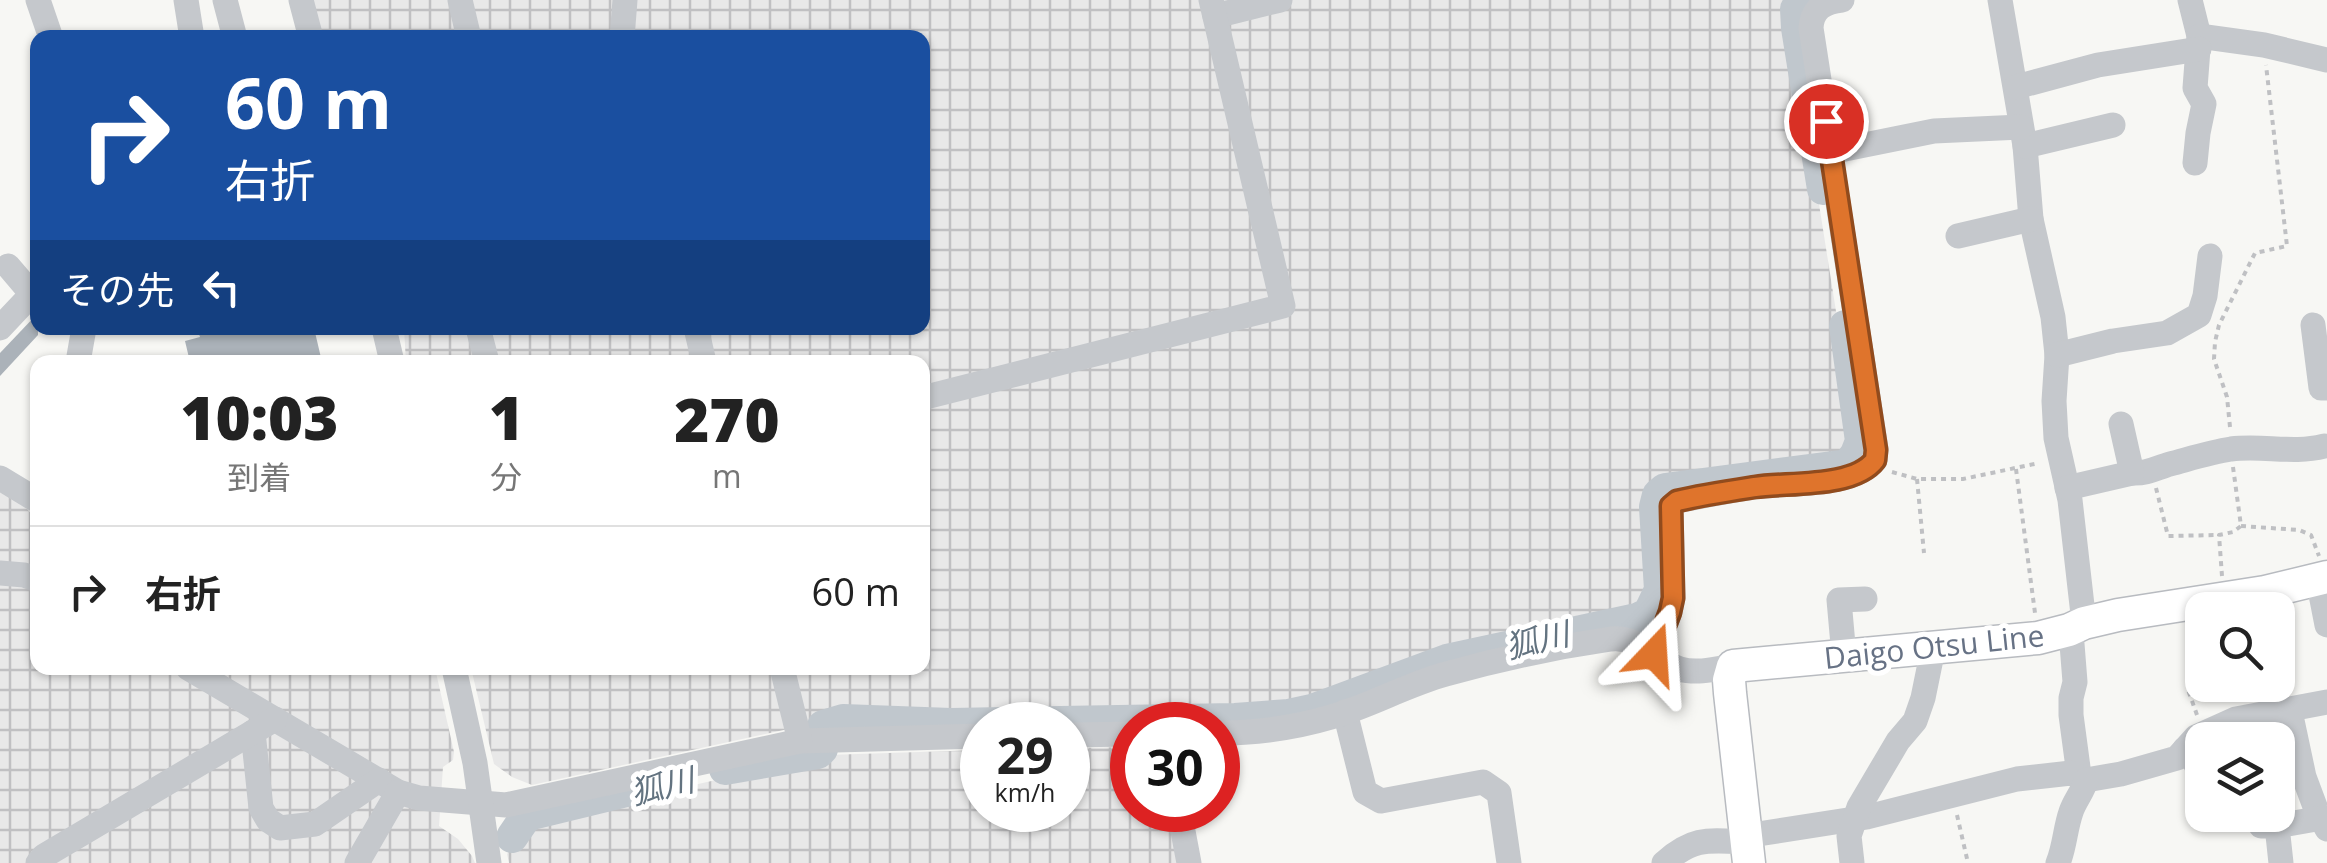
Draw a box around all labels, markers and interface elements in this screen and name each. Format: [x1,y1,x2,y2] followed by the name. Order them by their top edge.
[225,54,392,150] text: 60 m
[60,70,190,200] icon: right
[1784,79,1869,164] pin
[1799,94,1854,149] icon: arrive
[225,149,315,210] text: 右折
[194,260,249,315] icon: left
[60,263,174,315] text: その先
[180,376,338,458] text: 10:03
[489,376,524,458] text: 1
[674,378,780,460] text: 270
[712,454,742,497] text: m
[227,455,291,498] text: 到着
[490,455,522,498] text: 分
[60,564,115,619] icon: right
[811,565,900,617] text: 60 m
[145,567,221,619] text: 右折
[2185,592,2295,832] map controls
[2185,592,2295,702] button: search
[1602,602,1706,706] position arrow
[1501,610,1576,667] water label: 狐川
[1822,614,2046,678] street label: Daigo Otsu Line
[1110,702,1240,832] speed limit sign: 30
[996,721,1054,789] text: 29
[2185,722,2295,832] button: layers
[626,756,701,813] water label: 狐川
[995,775,1055,809] text: km/h

